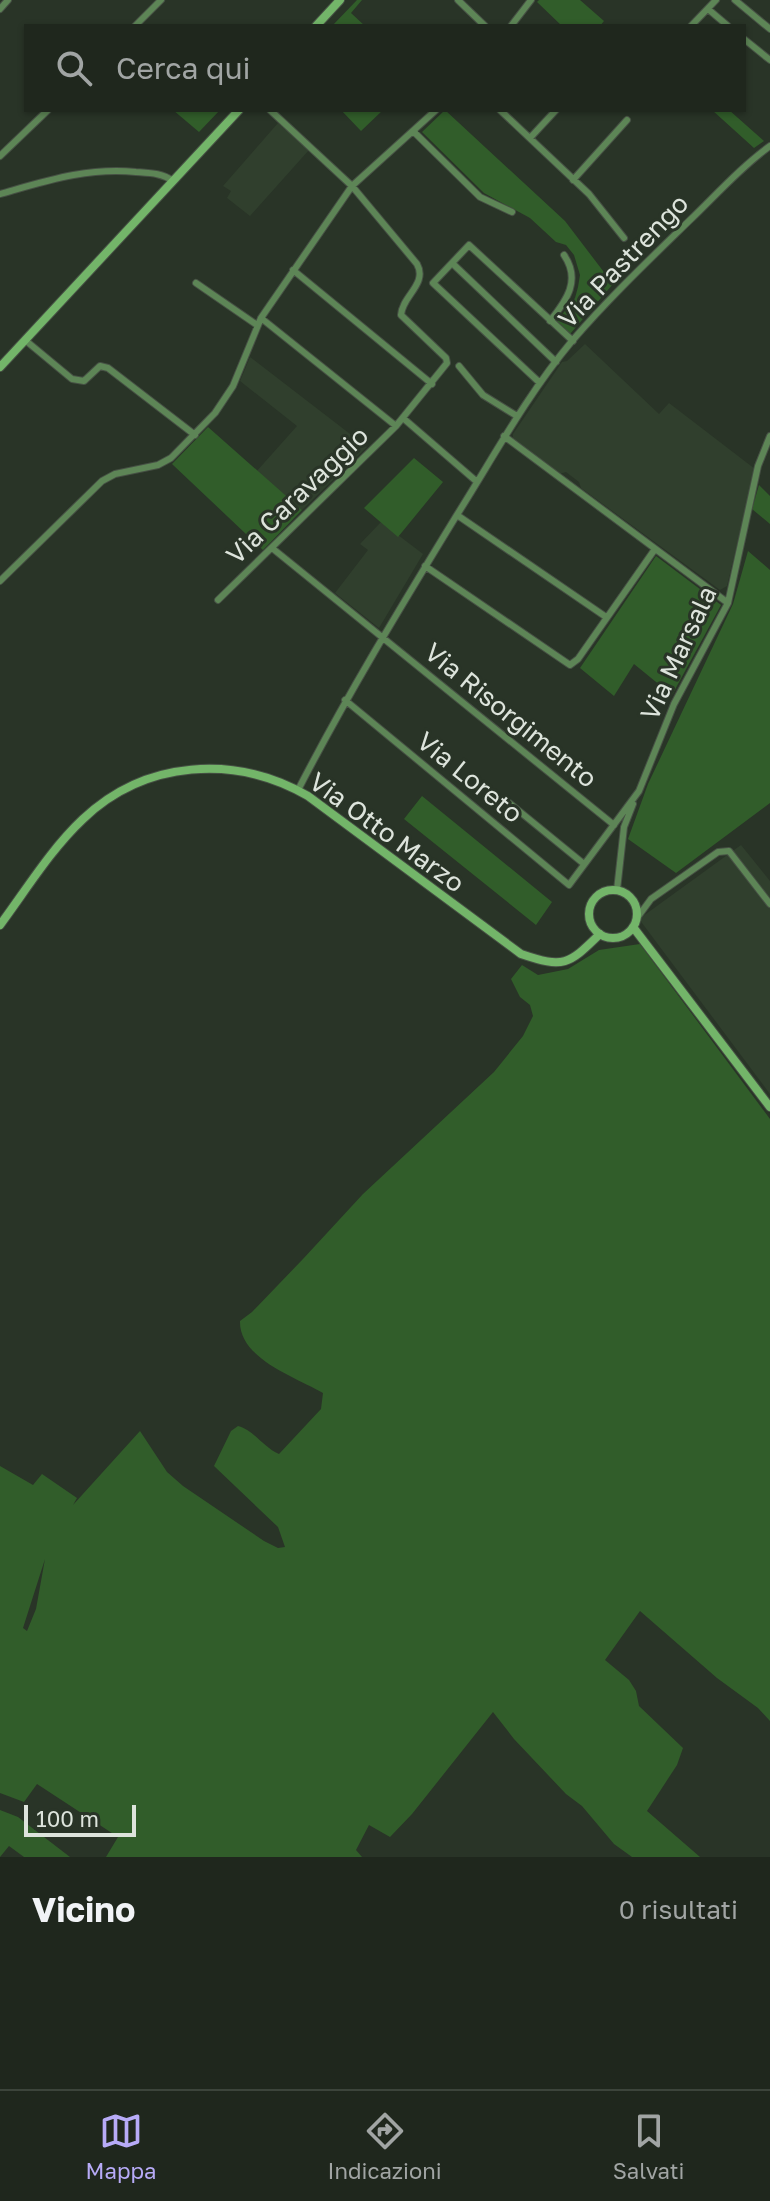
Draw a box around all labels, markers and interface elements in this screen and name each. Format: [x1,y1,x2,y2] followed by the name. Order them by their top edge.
[24,24,746,112] search box
[52,46,96,90] icon: search
[116,50,251,86] text: Cerca qui
[551,188,695,334] street label: Via Pastrengo
[220,420,374,570] street label: Via Caravaggio
[633,581,723,725] street label: Via Marsala
[419,636,603,794] street label: Via Risorgimento
[411,725,529,829] street label: Via Loreto
[304,765,470,899] street label: Via Otto Marzo
[24,1801,136,1837] scale bar
[36,1805,99,1832] text: 100 m
[32,1889,135,1929] text: Vicino
[619,1894,738,1925] text: 0 risultati
[86,2109,156,2184] tab: Mappa
[328,2109,442,2184] tab: Indicazioni
[613,2109,684,2184] tab: Salvati

